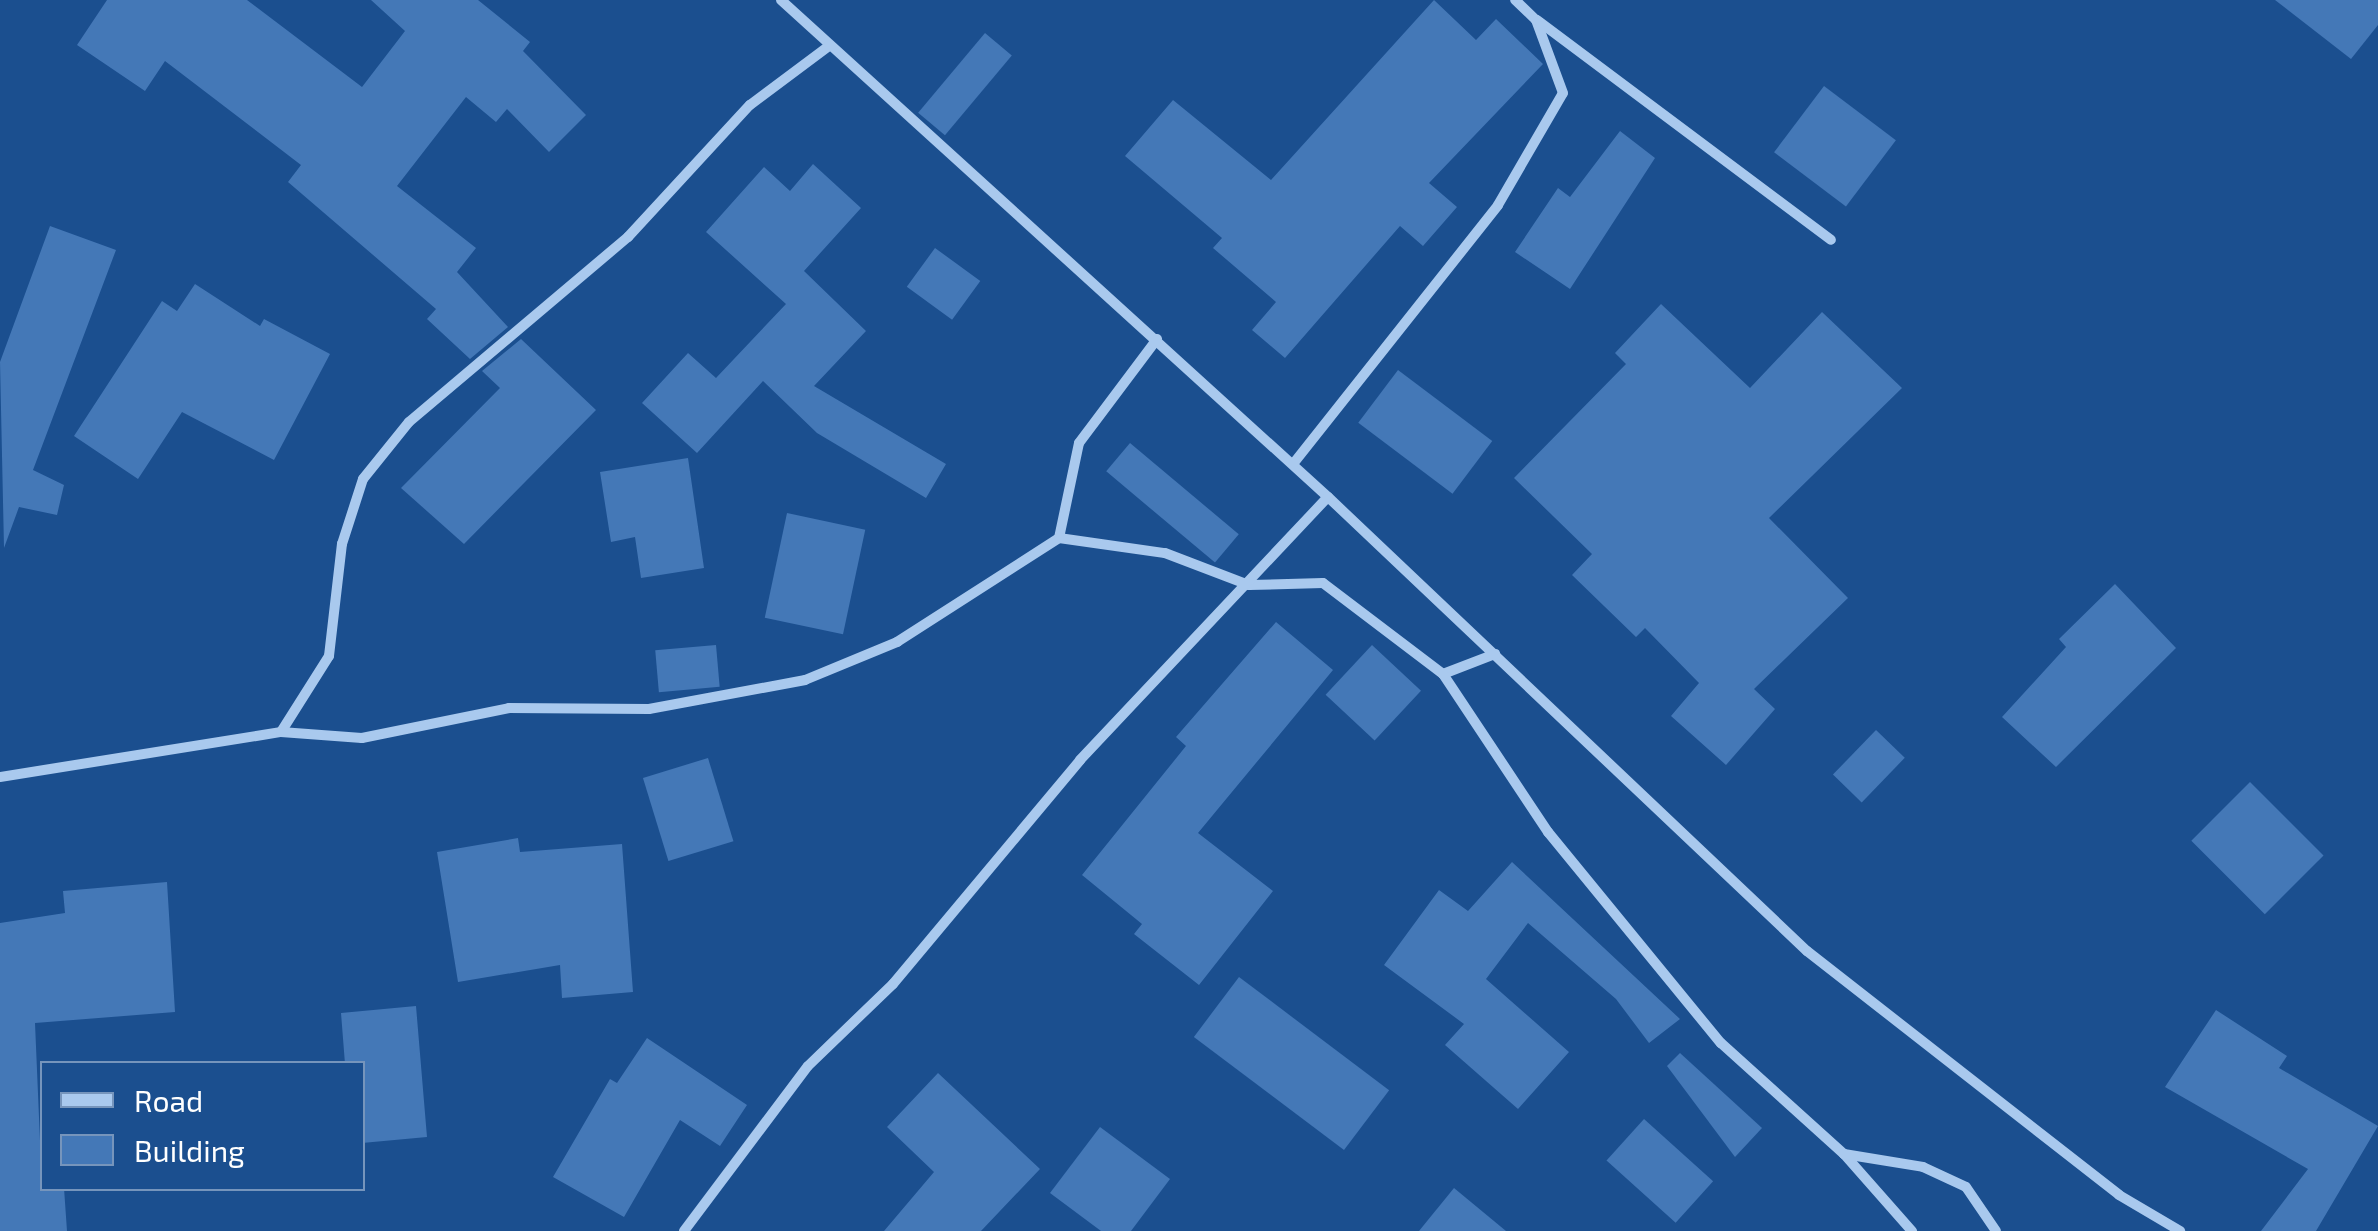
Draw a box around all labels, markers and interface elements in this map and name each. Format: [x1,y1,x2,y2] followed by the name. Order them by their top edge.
[40,1061,365,1191] legend
[134,1082,203,1118] text: Road
[134,1132,245,1168] text: Building

